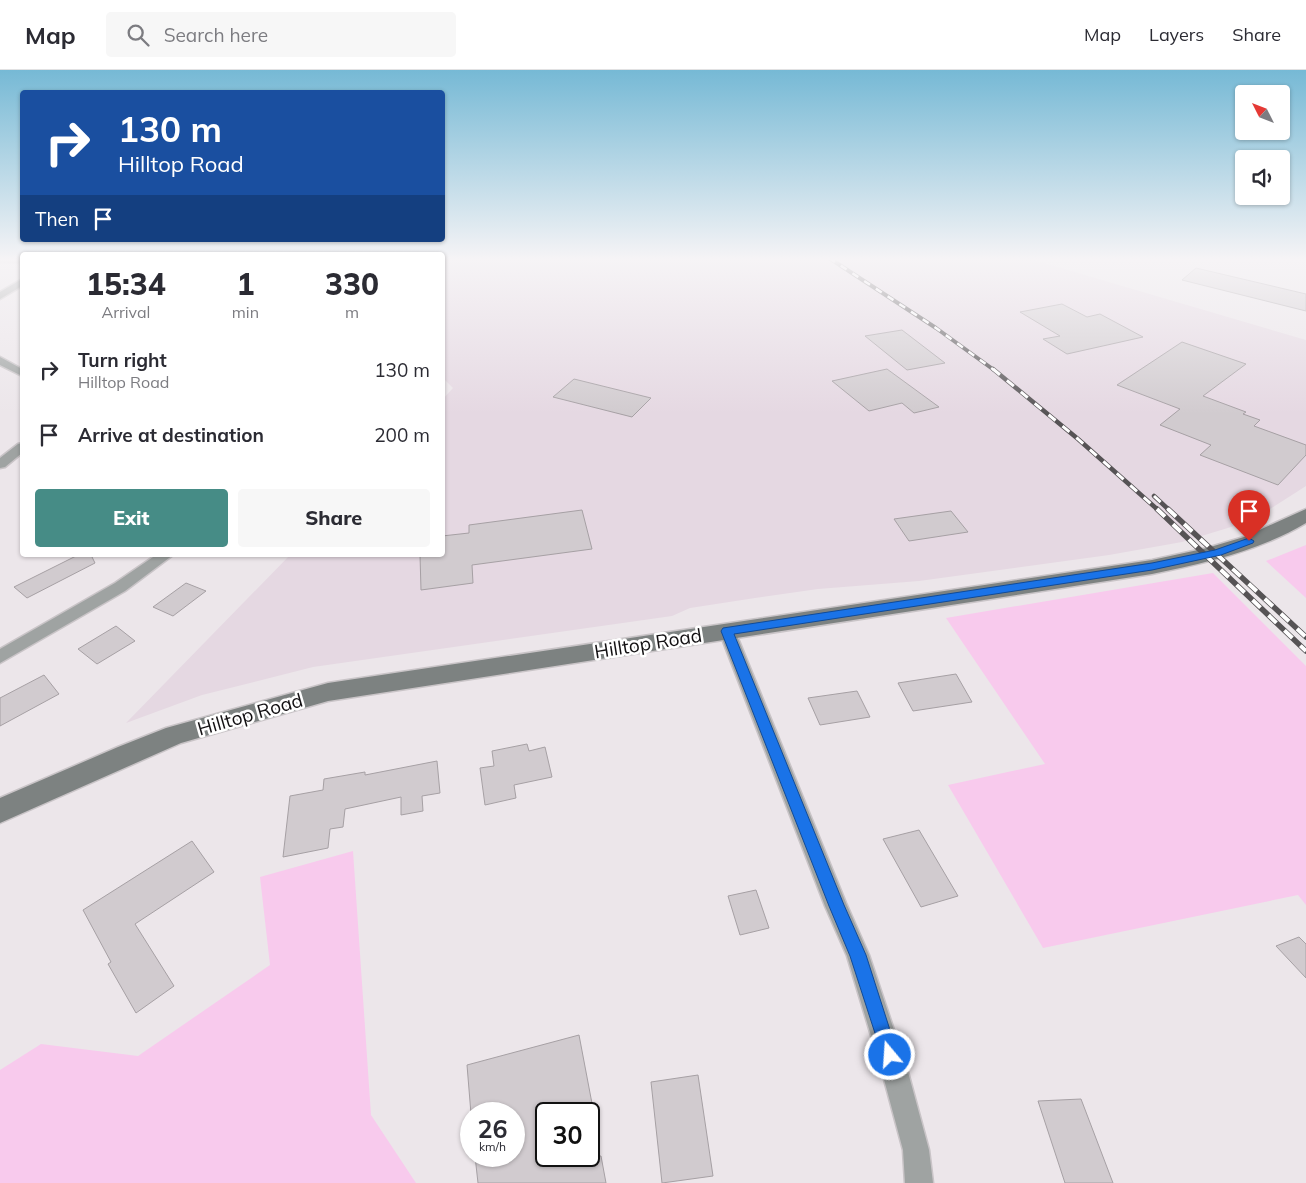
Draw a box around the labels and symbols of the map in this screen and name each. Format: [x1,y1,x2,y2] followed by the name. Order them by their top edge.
[1235,85,1290,140] north arrow
[1228,490,1270,541] pin
[593,623,703,663] street label: Hilltop Road
[195,688,305,740] street label: Hilltop Road
[863,1028,915,1080] position arrow
[535,1102,600,1167] speed limit sign: 30

